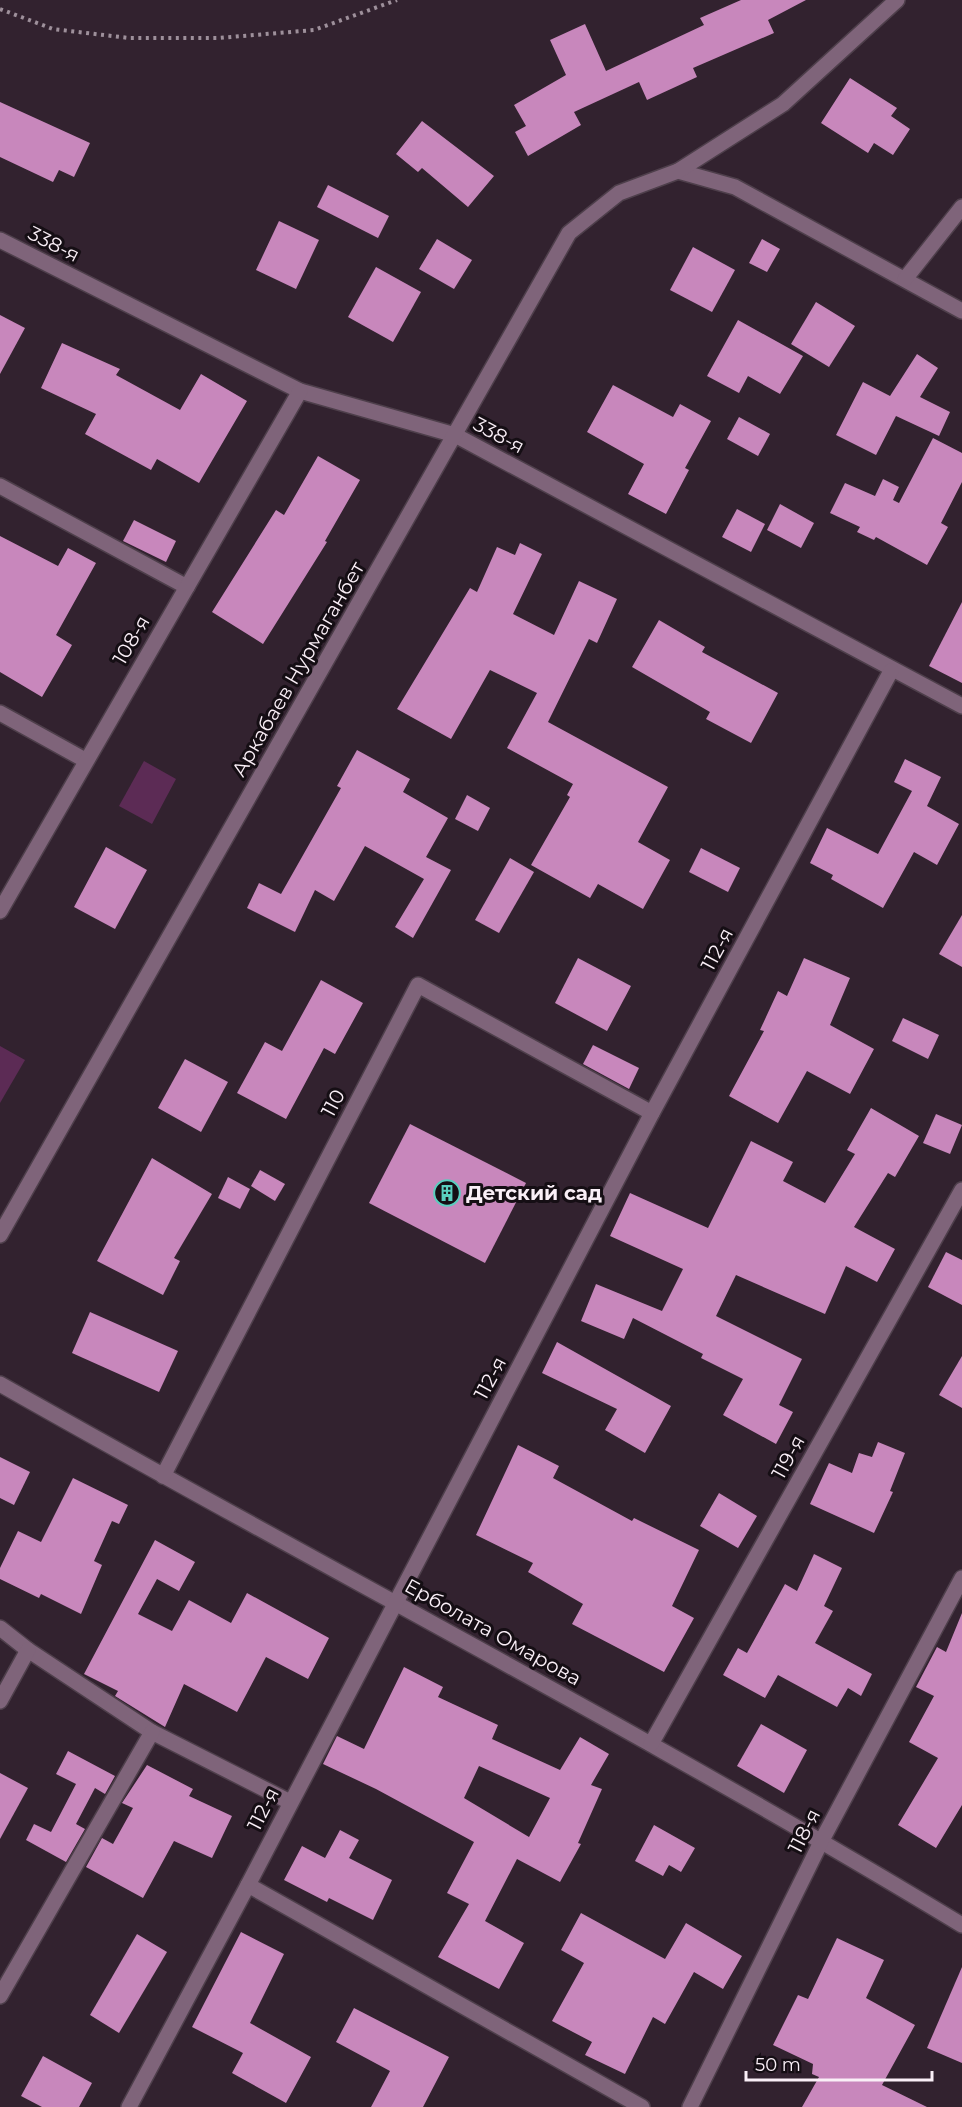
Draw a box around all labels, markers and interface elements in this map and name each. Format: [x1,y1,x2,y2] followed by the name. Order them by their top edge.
[24,221,84,267] street label: 338-я
[469,412,529,458] street label: 338-я
[227,557,370,781] street label: Аркабаев Нурмаганбет
[107,611,155,669] street label: 108-я
[696,924,738,974] street label: 112-я
[316,1085,350,1121] street label: 110
[432,1178,462,1208] building icon: Детский сад
[466,1181,602,1205] place label: Детский сад
[469,1353,511,1403] street label: 112-я
[766,1431,810,1483] street label: 119-я
[401,1573,585,1691] street label: Ерболата Омарова
[242,1784,284,1834] street label: 112-я
[783,1805,825,1857] street label: 118-я
[746,2044,932,2082] scale bar
[755,2054,801,2076] text: 50 m

